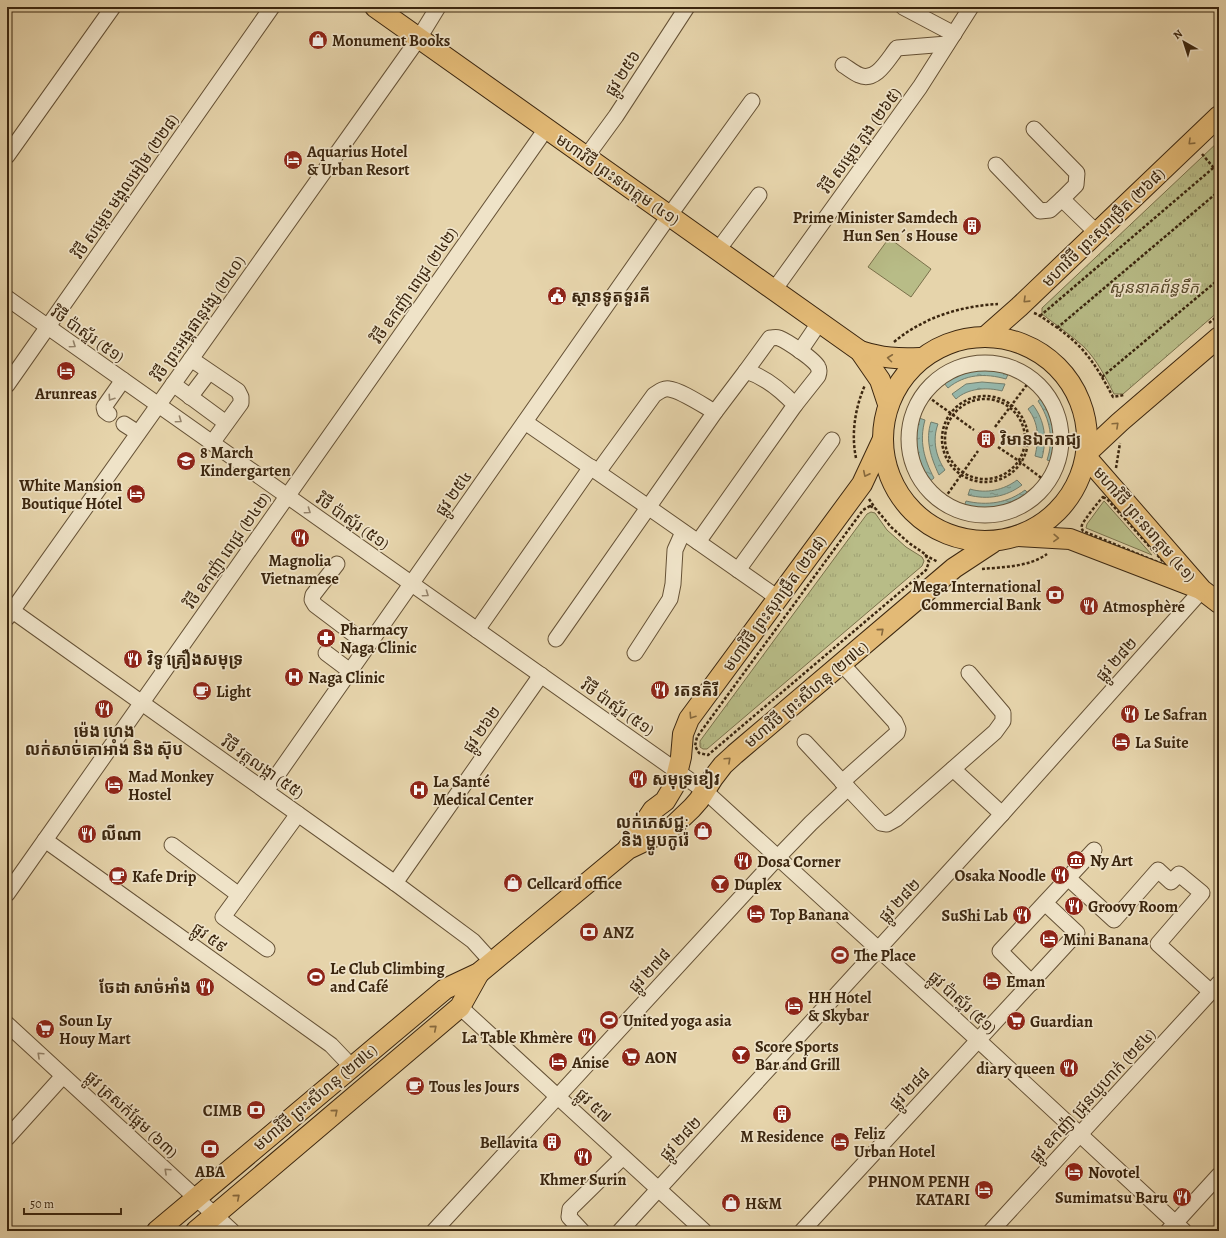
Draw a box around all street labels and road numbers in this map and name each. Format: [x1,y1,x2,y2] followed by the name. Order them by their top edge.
[600,46,648,102] street label: ផ្លូវ ២៥៦
[814,83,907,199] street label: វិថី សម្តេច ភួង (២៦៥)
[67,110,184,264] street label: វិថី សម្តេច មង្គលអៀម (២២៨)
[551,128,684,231] street label: មហាវិថី ព្រះនរោត្តម (៤១)
[1037,163,1170,292] street label: មហាវិថី ព្រះសុរាម្រឹត (២៦៨)
[366,223,463,349] street label: វិថី ឧកញ៉ា ពេជ្រ (២៤២)
[146,251,251,387] street label: វិថី ព្រះអង្គផានុវង្ស (២៤០)
[46,301,129,368] street label: វិថី ប៉ាស្ទ័រ (៥១)
[1088,462,1201,587] street label: មហាវិថី ព្រះនរោត្តម (៤១)
[430,466,480,522] street label: ផ្លូវ ២៥៤
[179,488,276,614] street label: វិថី ឧកញ៉ា ពេជ្រ (២៤២)
[311,488,394,555] street label: វិថី ប៉ាស្ទ័រ (៥១)
[718,531,832,676] street label: មហាវិថី ព្រះសុរាម្រឹត (២៦៨)
[1091,633,1145,688] street label: ផ្លូវ ២៨២
[740,636,873,753] street label: មហាវិថី ព្រះសីហនុ (២៧៤)
[576,674,659,741] street label: វិថី ប៉ាស្ទ័រ (៥១)
[458,702,508,759] street label: ផ្លូវ ២៦២
[216,731,308,804] street label: វិថី វត្តលង្កា (៥៥)
[874,874,928,929] street label: ផ្លូវ ២៨២
[186,917,232,960] street label: ផ្លូវ ៥៩
[624,944,678,1000] street label: ផ្លូវ ២៧៨
[922,966,1001,1041] street label: ផ្លូវ ប៉ាស្ទ័រ (៥១)
[1025,1024,1163,1169] street label: ផ្លូវ ឧកញ៉ា ជ្រុនយូហាក់ (២៩៤)
[249,1039,382,1156] street label: មហាវិថី ព្រះសីហនុ (២៧៤)
[884,1063,937,1117] street label: ផ្លូវ ២៨៨
[78,1066,182,1165] street label: ផ្លូវ ត្រសក់ផ្អែម (៦៣)
[569,1084,616,1130] street label: ផ្លូវ ៥៧
[655,1112,709,1167] street label: ផ្លូវ ២៨២

